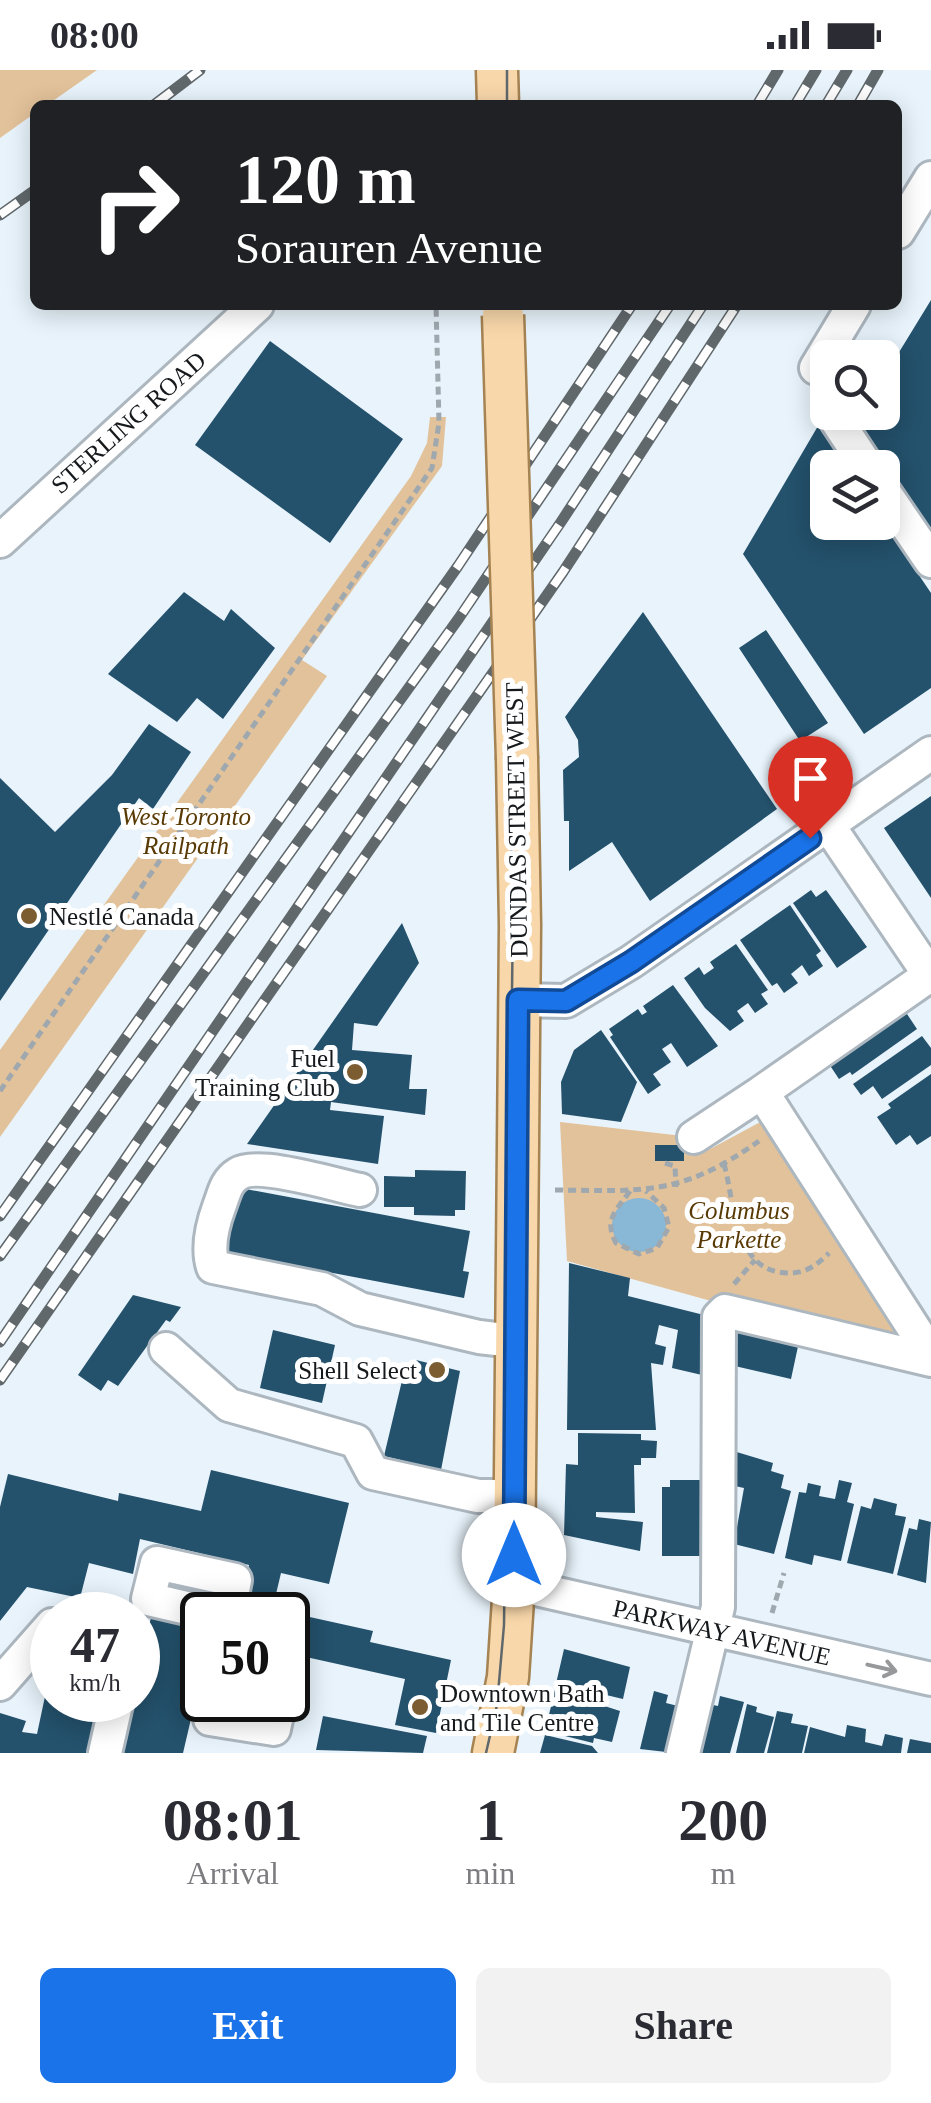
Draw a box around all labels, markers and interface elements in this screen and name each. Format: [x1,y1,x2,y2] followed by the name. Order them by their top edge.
[50,14,139,56] text: 08:00
[70,140,200,270] icon: right
[235,141,416,218] text: 120 m
[235,223,543,273] text: Sorauren Avenue
[810,340,900,540] map controls
[810,340,900,430] button: search
[46,346,211,499] street label: STERLING ROAD
[810,450,900,540] button: layers
[501,682,532,958] street label: DUNDAS STREET WEST
[768,736,853,839] pin
[783,751,838,806] icon: arrive
[121,803,251,859] park label: West Toronto Railpath
[49,903,194,930] place label: Nestlé Canada
[18,905,40,927] marker: Nestlé Canada
[195,1045,335,1101] place label: Fuel Training Club
[344,1061,366,1083] marker: Fuel Training Club
[688,1197,790,1253] park label: Columbus Parkette
[298,1357,417,1384] place label: Shell Select
[426,1359,448,1381] marker: Shell Select
[462,1503,566,1607] position arrow
[180,1592,310,1722] speed limit sign: 50
[610,1594,833,1671] street label: PARKWAY AVENUE
[70,1617,120,1673] text: 47
[865,1660,897,1678] one-way arrow
[69,1669,121,1696] text: km/h
[440,1680,605,1736] place label: Downtown Bath and Tile Centre
[409,1696,431,1718] marker: Downtown Bath and Tile Centre
[163,1787,303,1853] text: 08:01
[475,1787,505,1853] text: 1
[678,1787,768,1853] text: 200
[187,1855,279,1891] text: Arrival
[466,1855,515,1891] text: min
[711,1855,736,1891] text: m
[40,1968,456,2083] button: Exit
[476,1968,891,2083] button: Share

